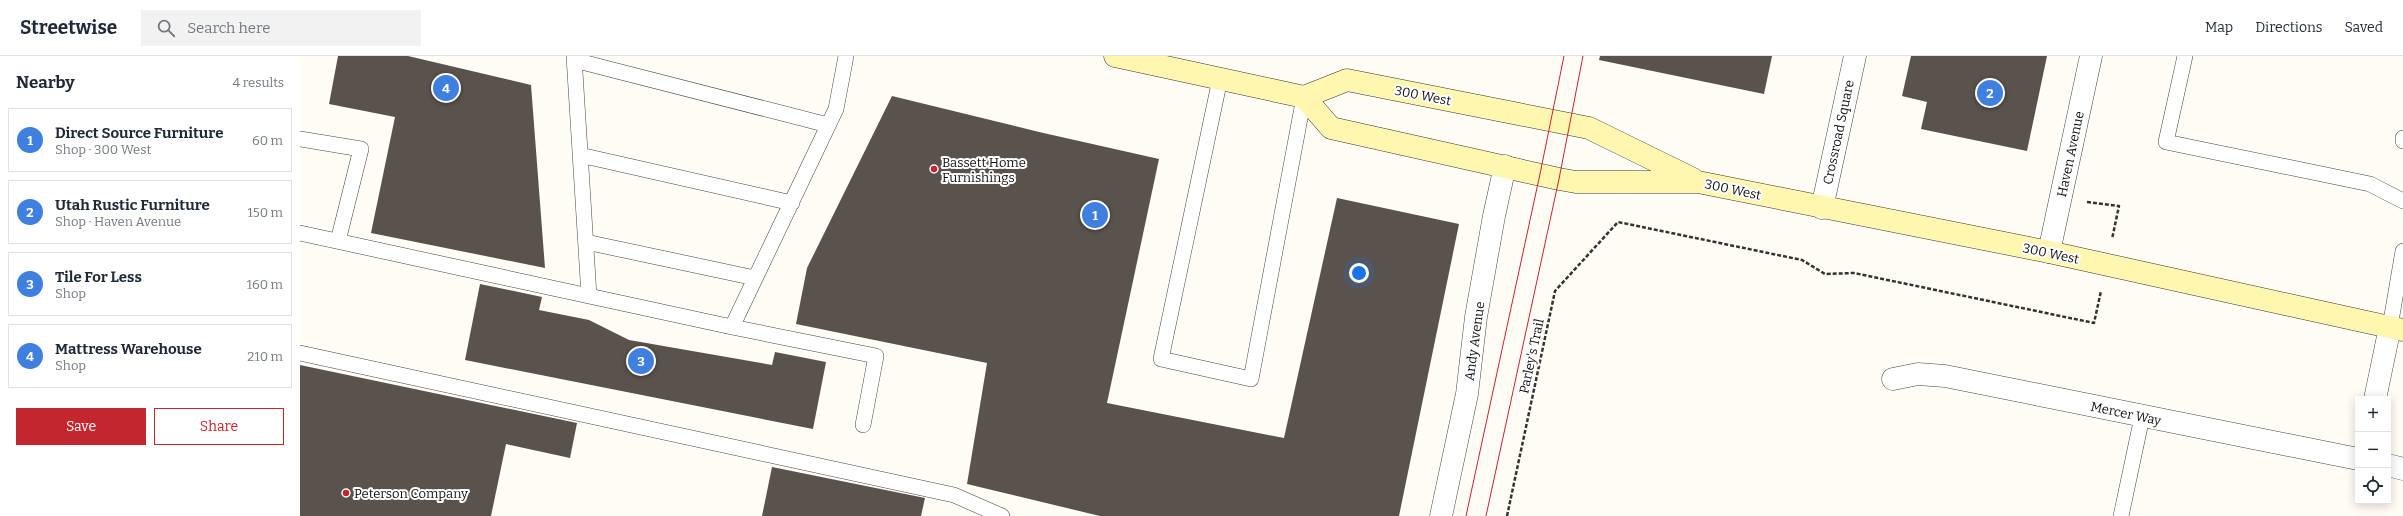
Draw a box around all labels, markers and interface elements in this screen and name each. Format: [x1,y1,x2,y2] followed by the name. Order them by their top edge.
[141,10,421,46] search box
[20,16,117,39] text: Streetwise
[155,17,177,39] icon: search
[187,19,270,37] text: Search here
[2205,19,2233,36] text: Map
[2255,19,2323,36] text: Directions
[2345,19,2383,36] text: Saved
[16,72,75,93] text: Nearby
[433,73,459,103] pin: 4
[232,75,284,90] text: 4 results
[1820,78,1857,186] street label: Crossroad Square
[1977,78,2003,108] pin: 2
[1393,83,1453,108] street label: 300 West
[2054,110,2087,198] street label: Haven Avenue
[55,124,223,142] text: Direct Source Furniture
[27,133,33,148] text: 1
[252,133,283,148] text: 60 m
[55,142,151,157] text: Shop · 300 West
[942,155,1026,185] place label: Bassett Home Furnishings
[929,164,939,174] marker: Bassett Home Furnishings
[1703,176,1763,203] street label: 300 West
[55,196,210,214] text: Utah Rustic Furniture
[1082,200,1108,230] pin: 1
[26,205,34,220] text: 2
[247,205,283,220] text: 150 m
[55,214,181,229] text: Shop · Haven Avenue
[2021,240,2081,267] street label: 300 West
[1349,263,1369,283] your location
[55,268,142,286] text: Tile For Less
[26,277,34,292] text: 3
[247,277,283,292] text: 160 m
[55,286,86,301] text: Shop
[1462,300,1487,382] street label: Andy Avenue
[1516,317,1547,395] street label: Parley's Trail
[55,340,202,358] text: Mattress Warehouse
[628,346,654,376] pin: 3
[26,349,34,364] text: 4
[247,349,283,364] text: 210 m
[55,358,86,373] text: Shop
[2355,396,2391,504] map controls
[2355,396,2391,432] button: +
[2089,399,2163,428] street label: Mercer Way
[16,408,146,445] button: Save
[154,408,284,445] button: Share
[2355,432,2391,468] button: −
[2355,468,2391,504] button: locate
[354,486,468,501] place label: Peterson Company
[341,488,351,498] marker: Peterson Company

